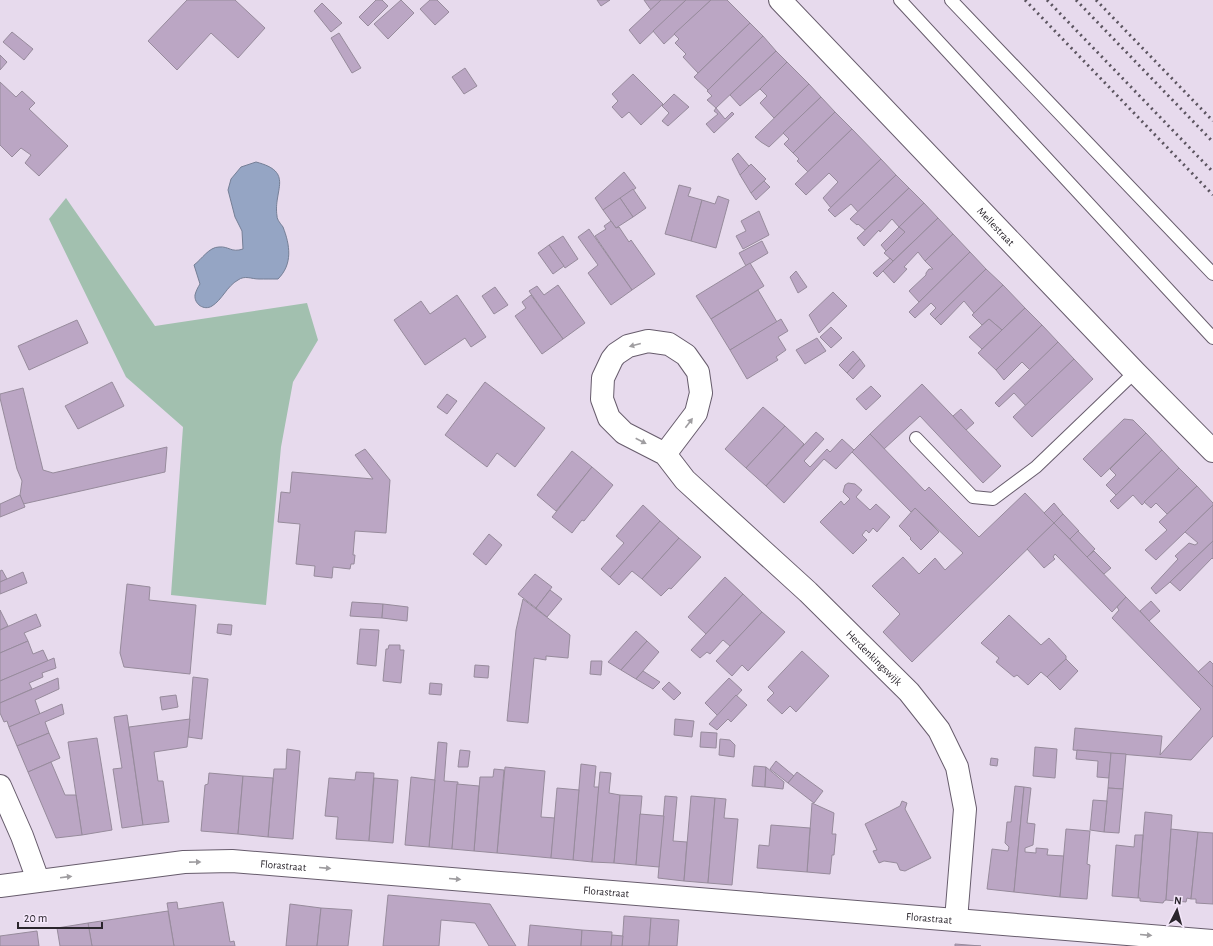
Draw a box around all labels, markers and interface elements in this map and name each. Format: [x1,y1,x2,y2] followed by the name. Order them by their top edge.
[975,205,1017,249] street label: Mellestraat
[628,342,641,348] one-way arrow
[684,417,693,428] one-way arrow
[635,438,647,445] one-way arrow
[844,628,904,688] street label: Herdenkingswijk
[260,858,307,873] street label: Florastraat
[189,859,202,865] one-way arrow
[319,865,331,872] one-way arrow
[60,874,72,880] one-way arrow
[449,875,461,882] one-way arrow
[583,885,630,899] street label: Florastraat
[1157,890,1197,930] north arrow
[1174,895,1182,906] text: N
[18,904,102,930] scale bar
[906,911,953,926] street label: Florastraat
[24,912,47,924] text: 20 m
[1140,932,1152,939] one-way arrow

